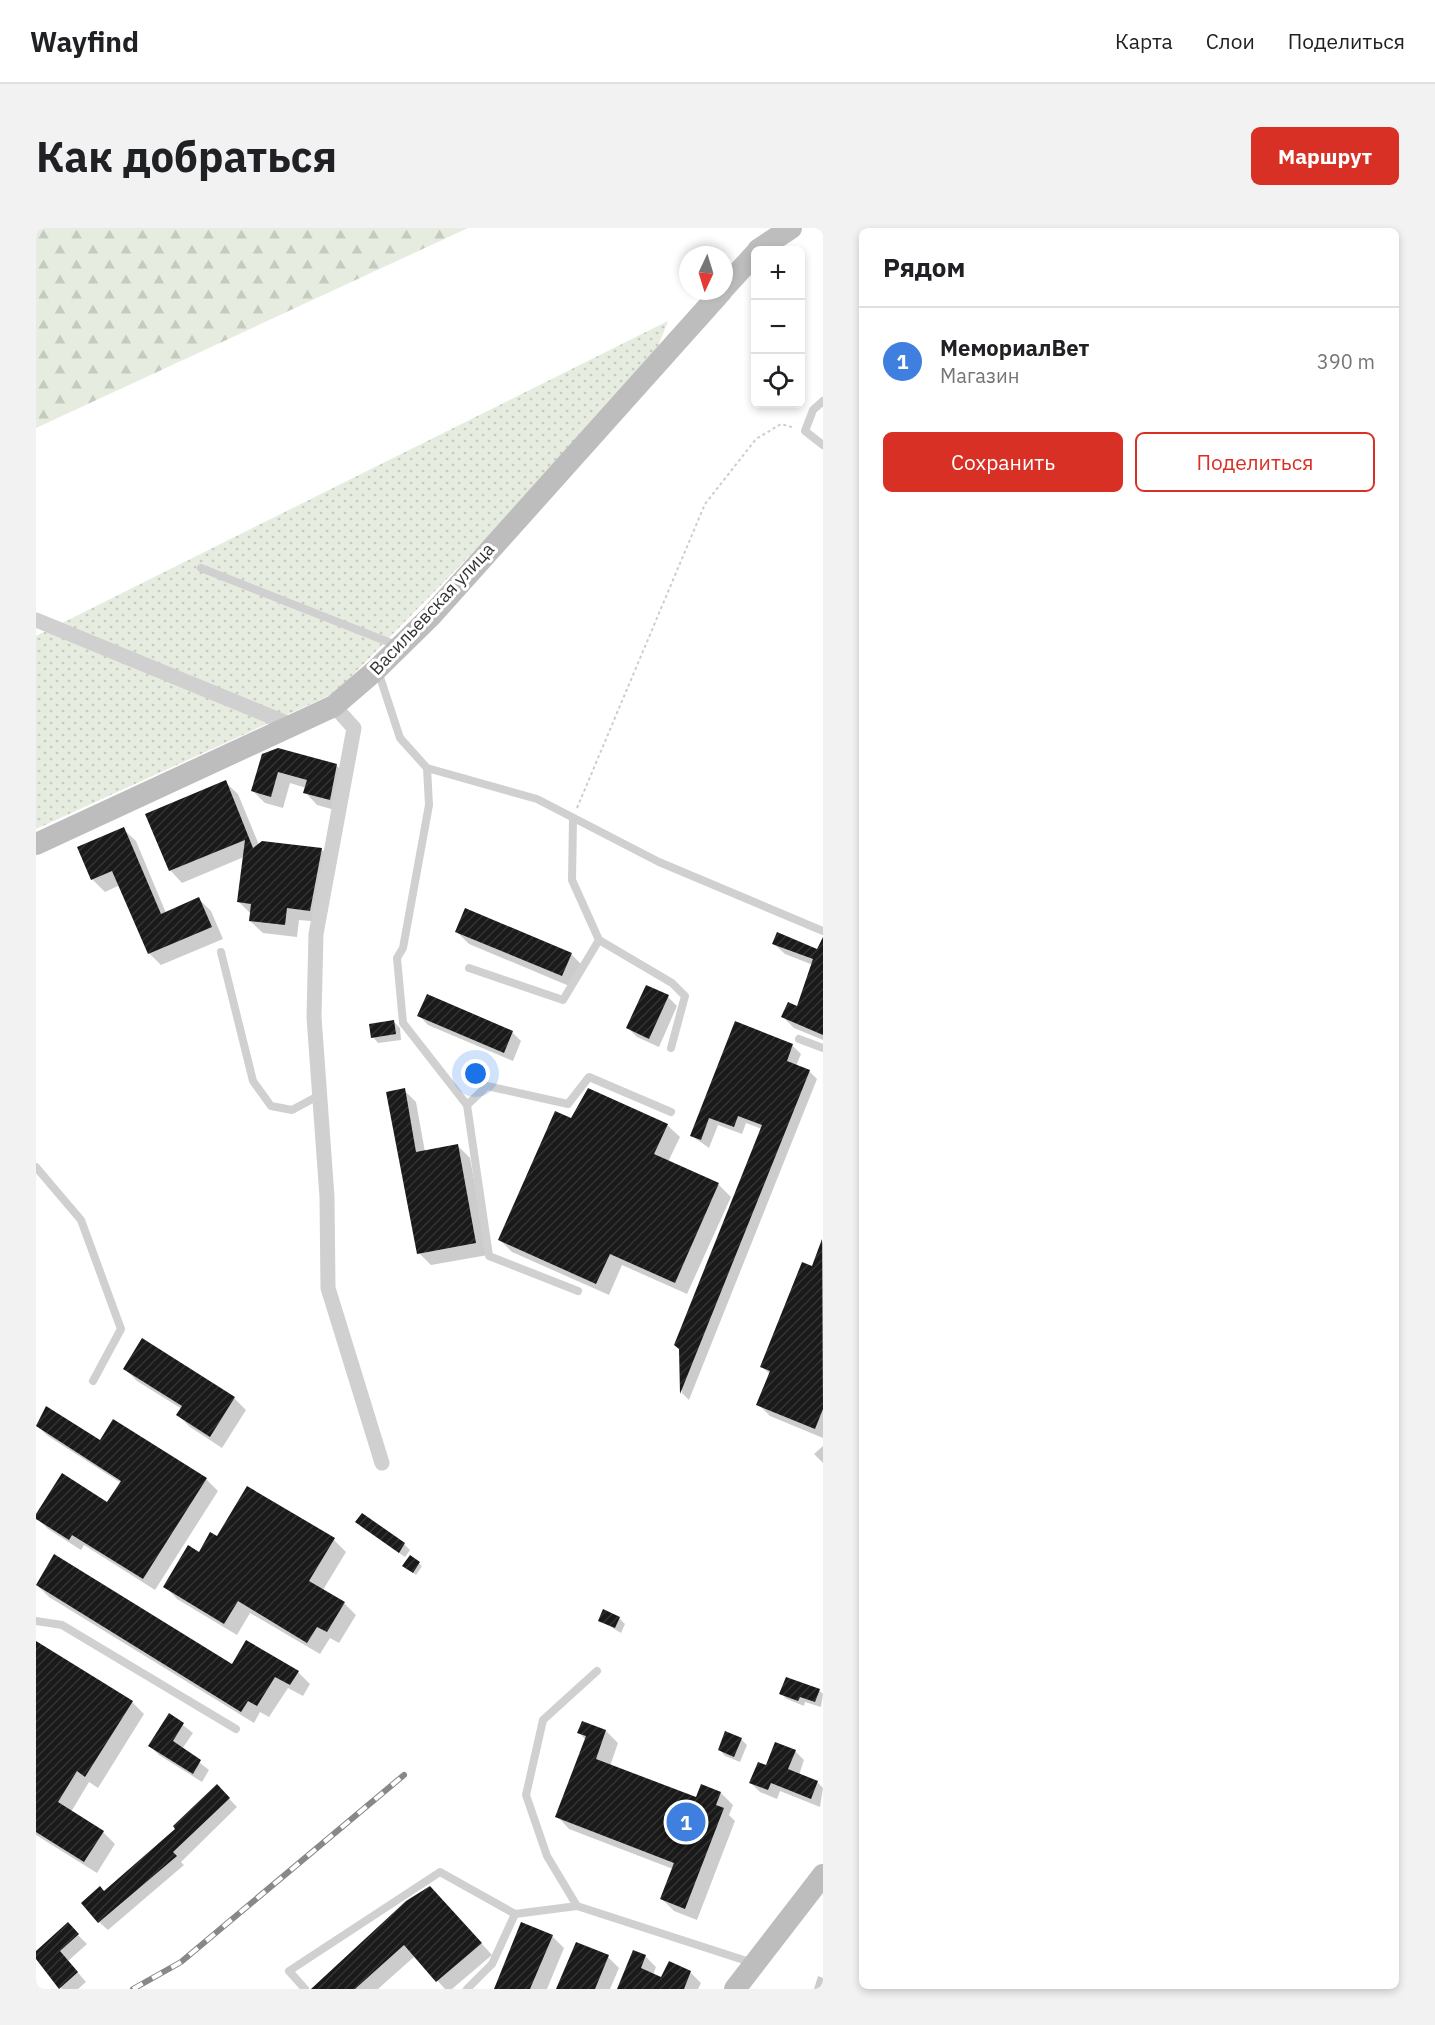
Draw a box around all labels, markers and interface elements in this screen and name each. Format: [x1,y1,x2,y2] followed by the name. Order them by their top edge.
[30,23,139,60] text: Wayfind
[1115,27,1173,55] text: Карта
[1206,27,1255,55] text: Слои
[1288,27,1405,55] text: Поделиться
[1251,127,1399,185] button: Маршрут
[36,129,337,184] text: Как добраться
[679,246,733,300] north arrow
[751,246,805,408] map controls
[751,246,805,300] button: +
[883,250,965,284] text: Рядом
[751,300,805,354] button: −
[940,333,1089,362] text: МемориалВет
[897,348,909,375] text: 1
[1317,348,1375,375] text: 390 m
[751,354,805,408] button: locate
[940,362,1020,389] text: Магазин
[883,432,1123,492] button: Сохранить
[1135,432,1375,492] button: Поделиться
[364,537,499,680] street label: Васильевская улица
[461,1059,490,1088] your location
[666,1800,706,1844] pin: 1

